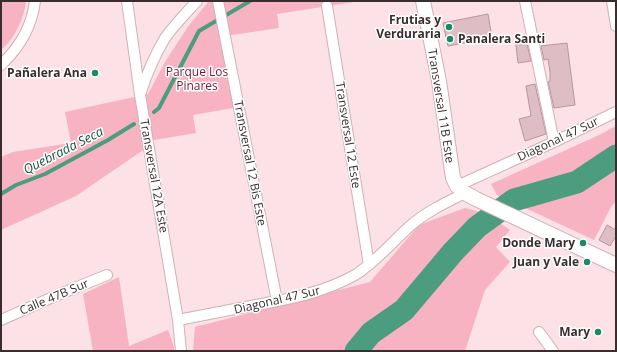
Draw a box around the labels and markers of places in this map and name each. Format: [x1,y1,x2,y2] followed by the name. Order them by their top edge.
[376,11,441,42] place label: Frutias y Verduraria
[444,22,454,32] marker: Frutias y Verduraria
[458,30,545,47] place label: Panalera Santi
[445,34,455,44] marker: Panalera Santi
[7,64,87,81] place label: Pañalera Ana
[90,68,100,78] marker: Pañalera Ana
[502,234,575,251] place label: Donde Mary
[578,238,588,248] marker: Donde Mary
[512,253,579,270] place label: Juan y Vale
[582,257,592,267] marker: Juan y Vale
[559,323,590,340] place label: Mary
[593,327,603,337] marker: Mary

